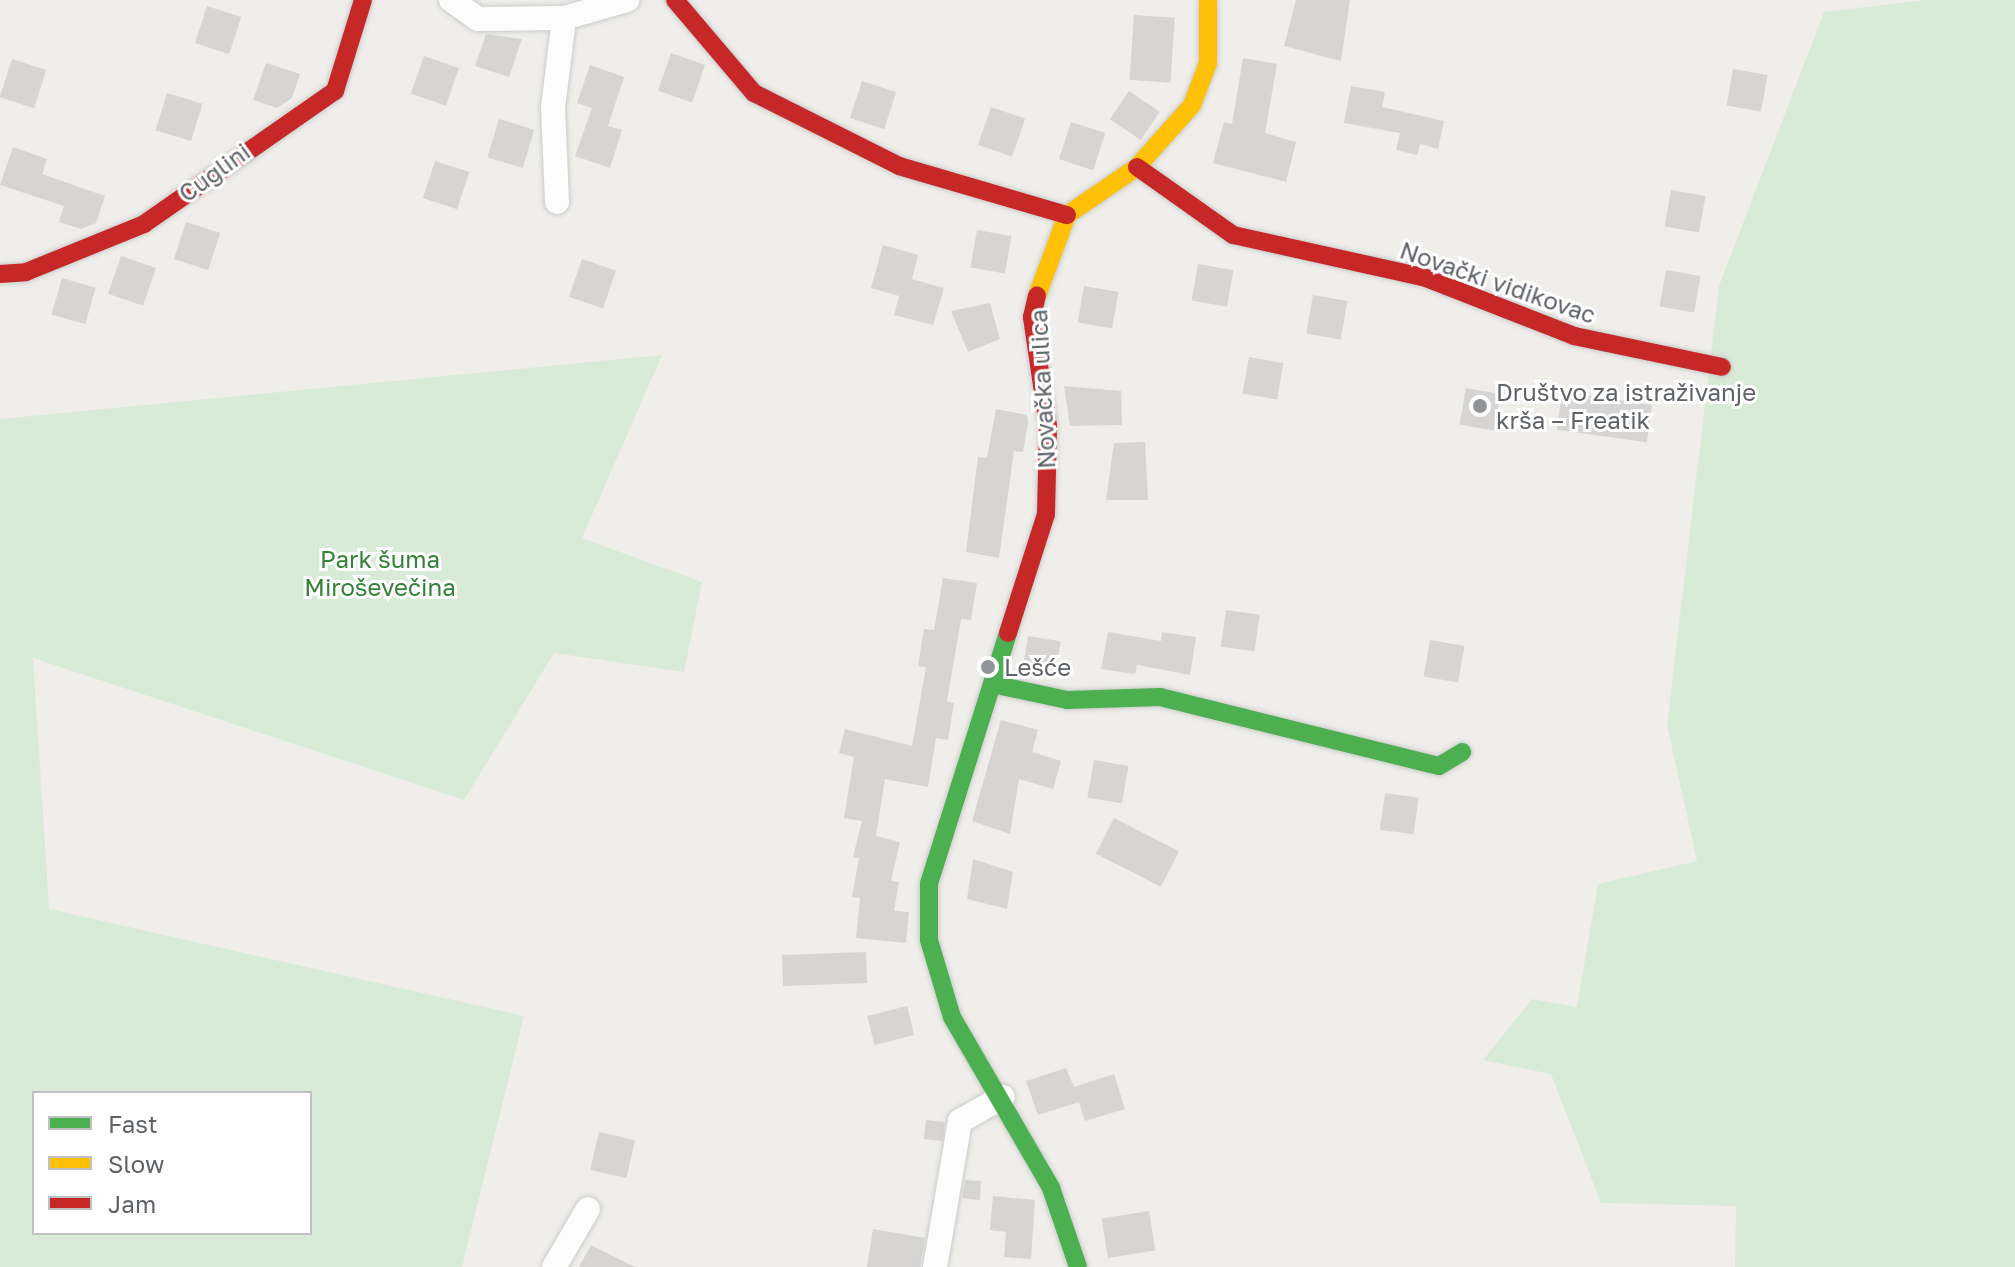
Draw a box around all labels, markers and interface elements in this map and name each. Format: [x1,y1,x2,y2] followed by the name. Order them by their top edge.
[173,137,255,207] street label: Cuglini
[1396,235,1600,329] street label: Novački vidikovac
[1023,309,1061,469] street label: Novačka ulica
[1496,378,1756,434] place label: Društvo za istraživanje krša – Freatik
[1471,397,1489,415] marker: Društvo za istraživanje krša – Freatik
[304,545,456,601] park label: Park šuma Miroševečina
[1004,653,1071,681] place label: Lešće
[979,658,997,676] marker: Lešće
[32,1091,312,1235] legend
[108,1109,158,1138] text: Fast
[108,1149,164,1178] text: Slow
[108,1189,156,1218] text: Jam

